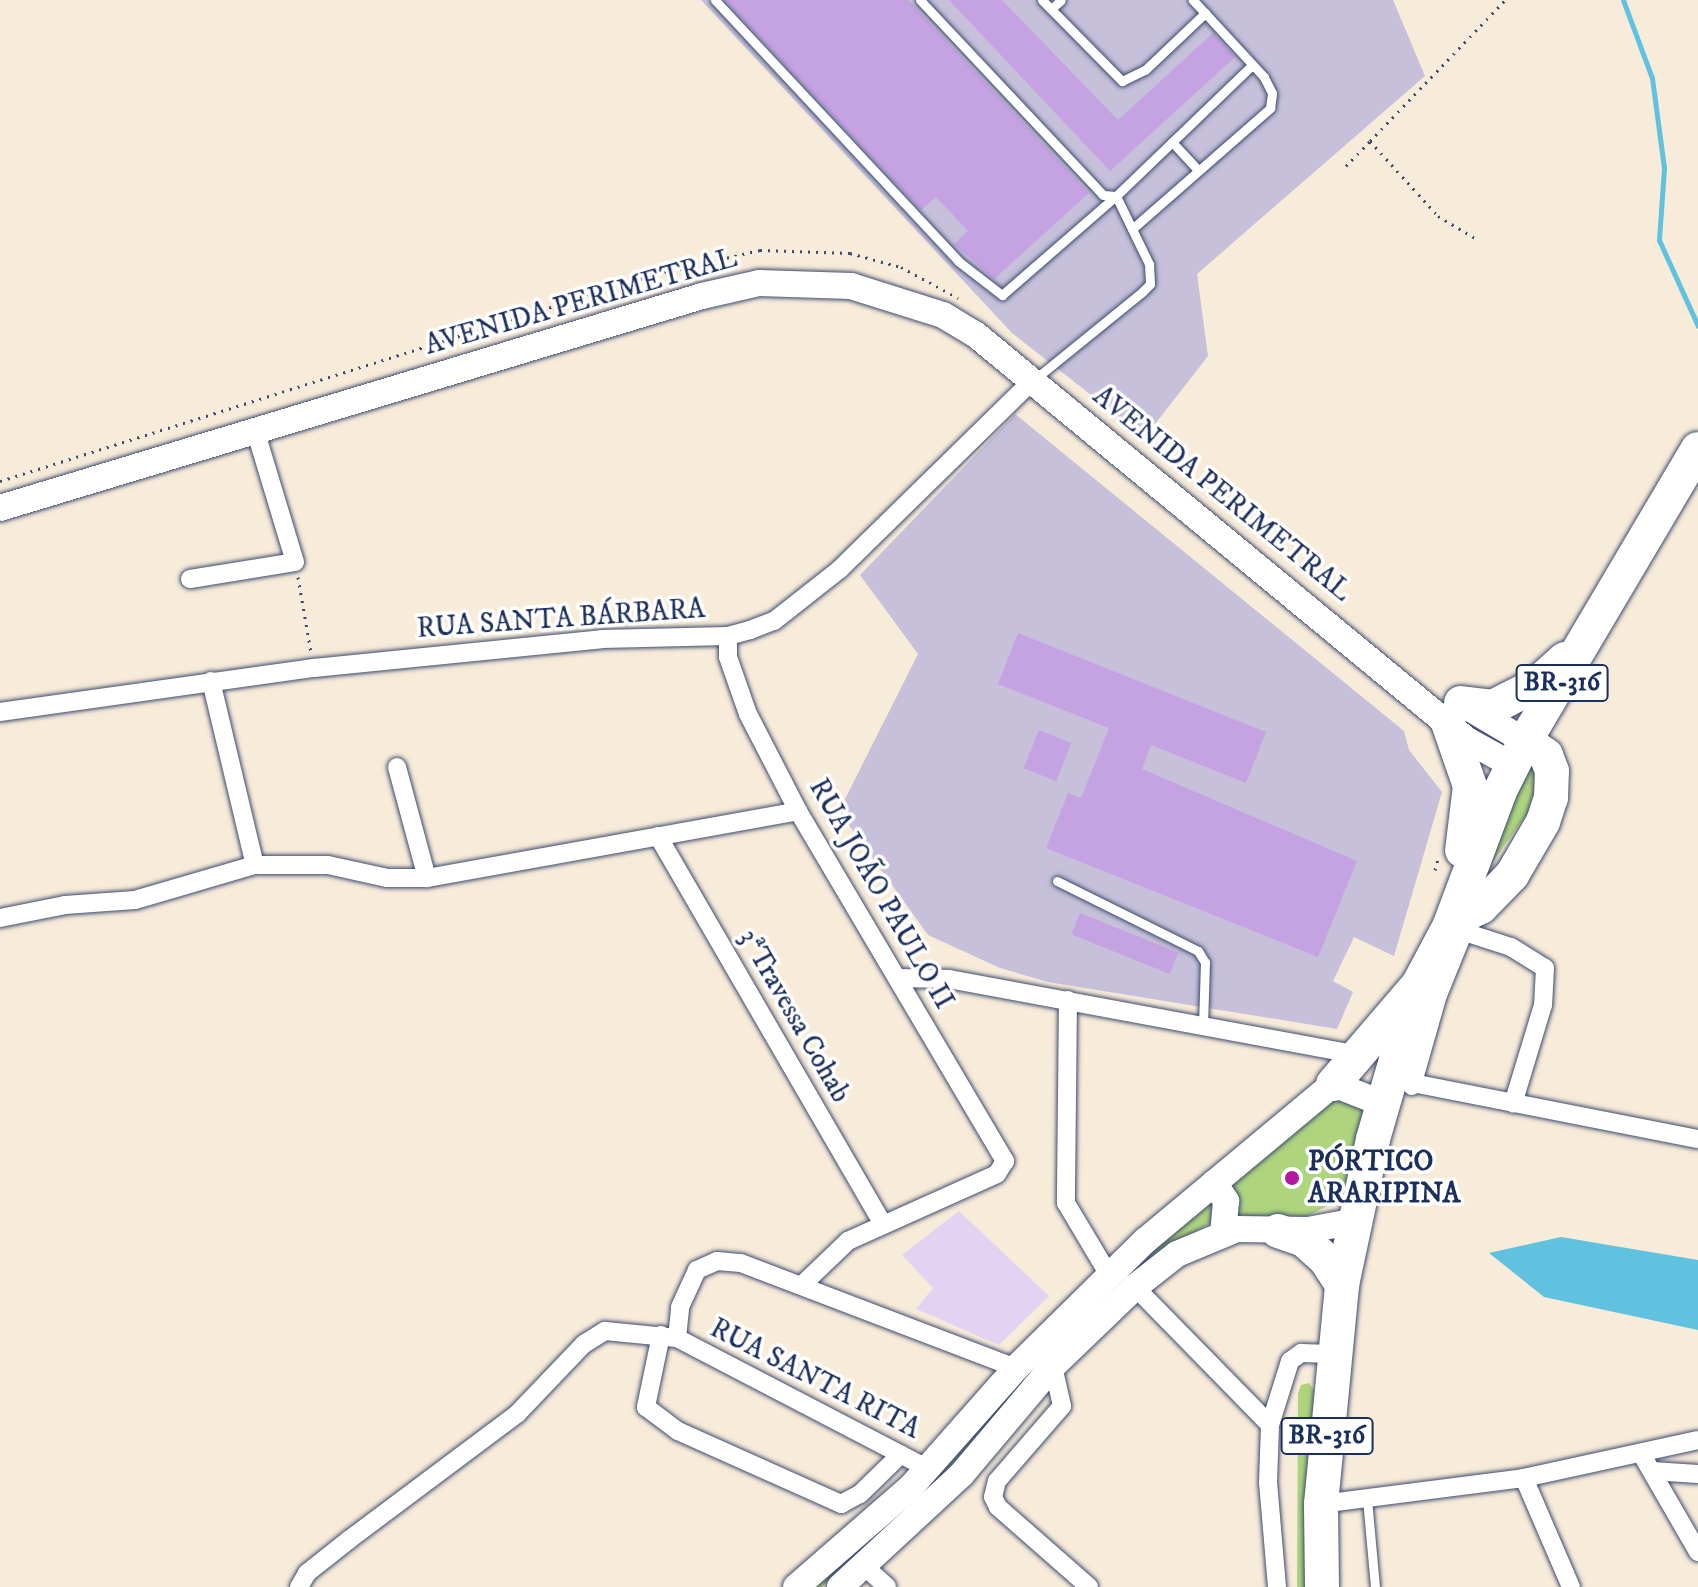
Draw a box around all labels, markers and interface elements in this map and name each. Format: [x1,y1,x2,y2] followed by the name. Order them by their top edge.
[421,241,741,363] street label: AVENIDA PERIMETRAL
[1086,379,1358,609] street label: AVENIDA PERIMETRAL
[416,592,706,646] street label: RUA SANTA BÁRBARA
[1514,661,1610,705] road number: BR-316
[801,773,961,1015] street label: RUA JOÃO PAULO II
[731,924,857,1108] street label: 3ªTravessa Cohab
[1308,1145,1460,1211] place label: PÓRTICO ARARIPINA
[1283,1169,1301,1187] marker: PÓRTICO ARARIPINA
[704,1312,926,1446] street label: RUA SANTA RITA
[1279,1414,1375,1458] road number: BR-316

